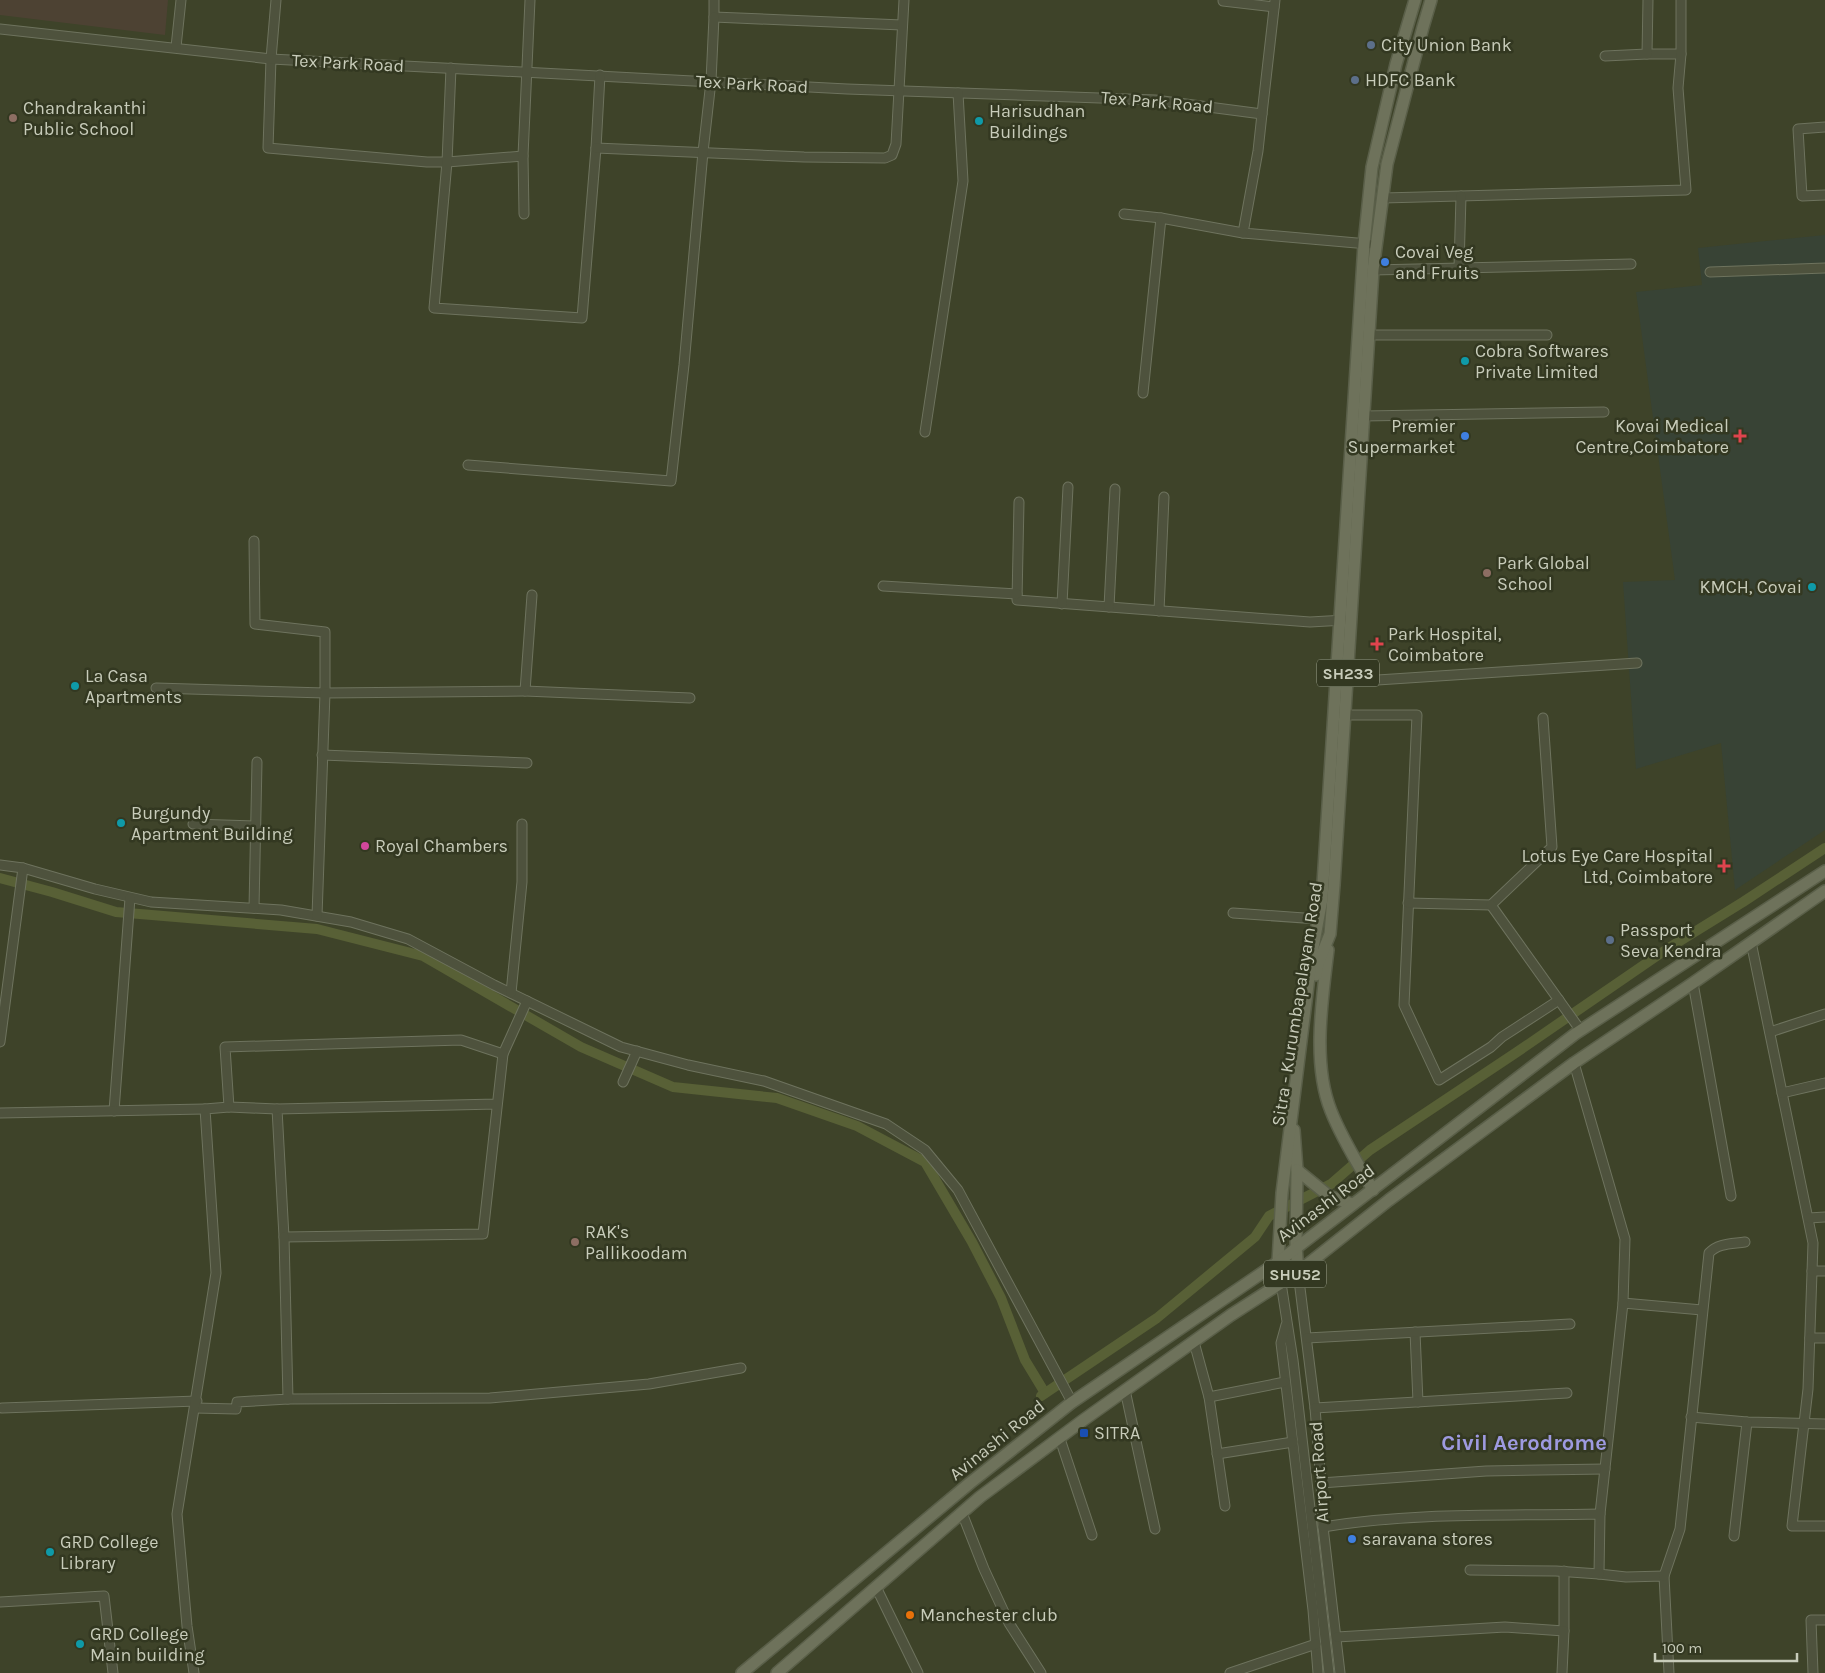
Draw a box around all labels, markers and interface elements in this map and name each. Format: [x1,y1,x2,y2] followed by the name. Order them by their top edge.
[1381,34,1512,56] place label: City Union Bank
[1365,39,1377,51] marker: City Union Bank
[291,49,405,77] street label: Tex Park Road
[1365,69,1456,91] place label: HDFC Bank
[695,70,809,98] street label: Tex Park Road
[1349,74,1361,86] marker: HDFC Bank
[1100,86,1214,118] street label: Tex Park Road
[23,97,147,140] place label: Chandrakanthi Public School
[989,100,1085,143] place label: Harisudhan Buildings
[7,112,19,124] marker: Chandrakanthi Public School
[973,115,985,127] marker: Harisudhan Buildings
[1395,241,1479,284] place label: Covai Veg and Fruits
[1379,256,1391,268] marker: Covai Veg and Fruits
[1475,340,1609,383] place label: Cobra Softwares Private Limited
[1459,355,1471,367] marker: Cobra Softwares Private Limited
[1348,415,1455,458] place label: Premier Supermarket
[1576,415,1729,458] place label: Kovai Medical Centre,Coimbatore
[1733,429,1747,443] marker: Kovai Medical Centre,Coimbatore
[1459,430,1471,442] marker: Premier Supermarket
[1497,552,1590,595] place label: Park Global School
[1481,567,1493,579] marker: Park Global School
[1700,576,1802,598] place label: KMCH, Covai
[1806,581,1818,593] marker: KMCH, Covai
[1388,623,1502,666] place label: Park Hospital, Coimbatore
[1370,637,1384,651] marker: Park Hospital, Coimbatore
[1317,660,1379,686] road number: SH233
[85,665,182,708] place label: La Casa Apartments
[69,680,81,692] marker: La Casa Apartments
[131,802,293,845] place label: Burgundy Apartment Building
[115,817,127,829] marker: Burgundy Apartment Building
[375,835,508,857] place label: Royal Chambers
[359,840,371,852] marker: Royal Chambers
[1521,845,1713,888] place label: Lotus Eye Care Hospital Ltd, Coimbatore
[1717,859,1731,873] marker: Lotus Eye Care Hospital Ltd, Coimbatore
[1267,880,1327,1128] street label: Sitra - Kurumbapalayam Road
[1620,919,1721,962] place label: Passport Seva Kendra
[1604,934,1616,946] marker: Passport Seva Kendra
[1273,1159,1379,1247] street label: Avinashi Road
[585,1221,688,1264] place label: RAK's Pallikoodam
[569,1236,581,1248] marker: RAK's Pallikoodam
[1264,1260,1326,1288] road number: SHU52
[945,1395,1049,1485] street label: Avinashi Road
[1304,1421,1334,1523] street label: Airport Road
[1094,1422,1140,1444] place label: SITRA
[1078,1427,1090,1439] marker: SITRA
[1441,1430,1607,1456] district label: Civil Aerodrome
[1362,1528,1493,1550] place label: saravana stores
[60,1531,158,1574] place label: GRD College Library
[1346,1533,1358,1545] marker: saravana stores
[44,1546,56,1558] marker: GRD College Library
[920,1604,1058,1626] place label: Manchester club
[904,1609,916,1621] marker: Manchester club
[90,1623,205,1666] place label: GRD College Main building
[1655,1630,1798,1662] scale bar
[74,1638,86,1650] marker: GRD College Main building
[1662,1639,1702,1657] text: 100 m

